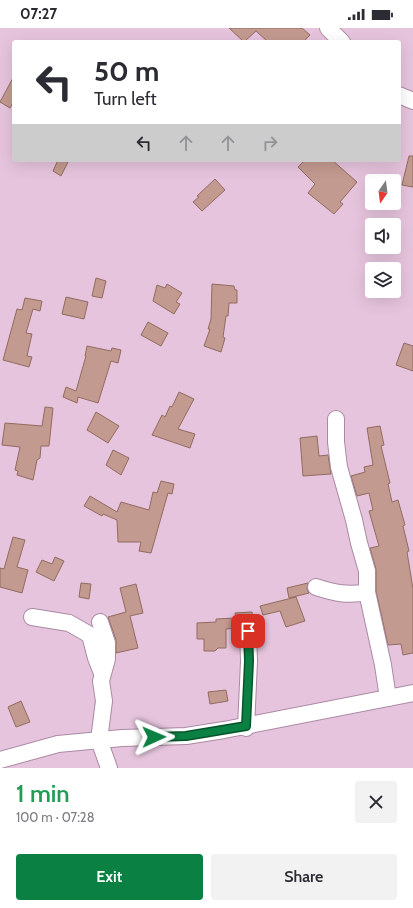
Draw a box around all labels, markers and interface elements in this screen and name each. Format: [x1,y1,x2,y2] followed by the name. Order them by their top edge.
[20,5,57,23] text: 07:27
[94,54,159,88] text: 50 m
[28,56,80,108] icon: left
[94,88,157,110] text: Turn left
[133,132,155,154] icon: left
[175,132,197,154] icon: ahead
[217,132,239,154] icon: ahead
[259,132,281,154] icon: right
[365,174,401,210] north arrow
[365,174,401,298] map controls
[365,218,401,254] button: sound
[365,262,401,298] button: layers
[231,614,265,648] pin
[237,620,259,642] icon: arrive
[133,716,175,758] position arrow
[16,779,70,808] text: 1 min
[355,781,397,823] button: close
[16,809,95,825] text: 100 m · 07:28
[16,854,203,900] button: Exit
[211,854,397,900] button: Share

